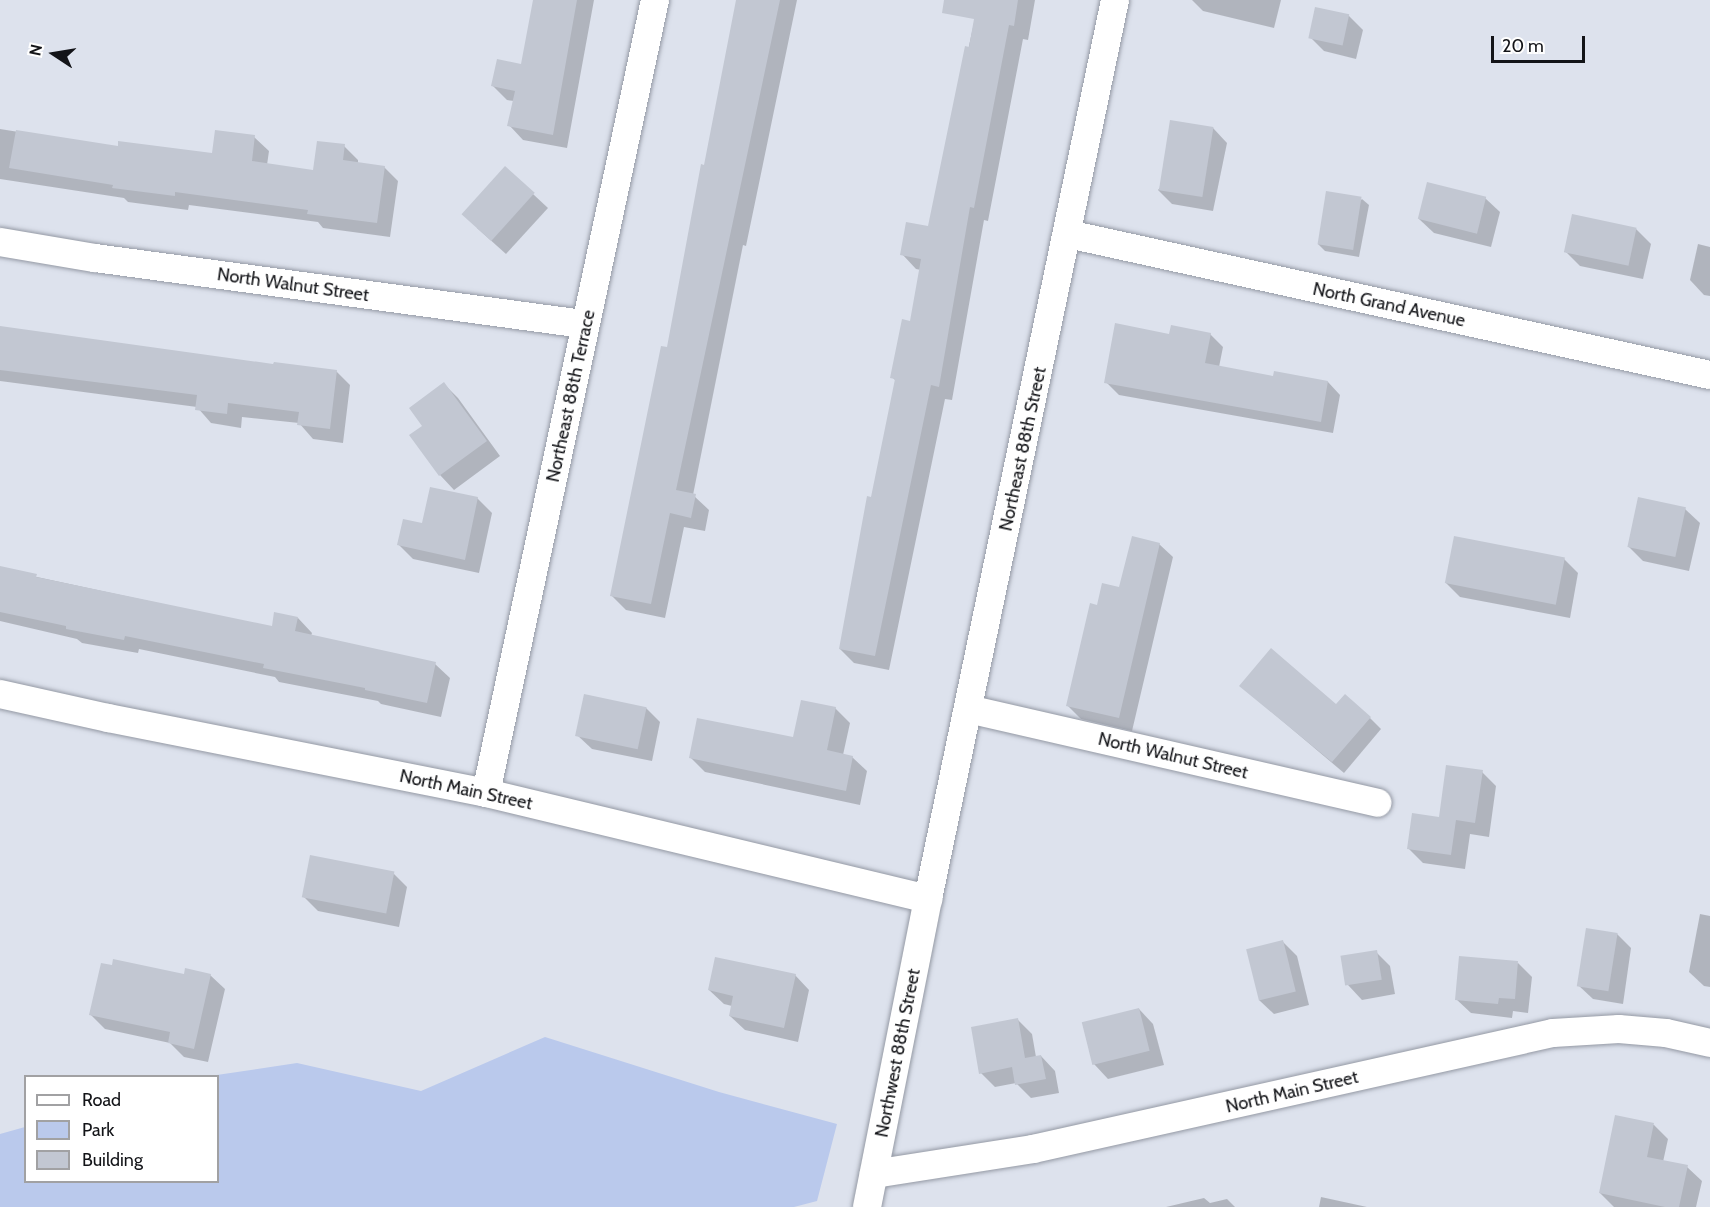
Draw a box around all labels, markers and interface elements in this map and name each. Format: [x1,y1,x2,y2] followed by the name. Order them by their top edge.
[24,24,84,84] north arrow
[1494,24,1588,62] scale bar
[1502,35,1544,57] text: 20 m
[25,43,46,58] text: N
[216,264,370,306] street label: North Walnut Street
[1311,278,1467,332] street label: North Grand Avenue
[542,308,600,484] street label: Northeast 88th Terrace
[995,365,1051,533] street label: Northeast 88th Street
[1096,728,1250,784] street label: North Walnut Street
[398,765,534,815] street label: North Main Street
[871,967,925,1139] street label: Northwest 88th Street
[1224,1066,1360,1118] street label: North Main Street
[24,1075,219,1183] legend
[82,1089,121,1111] text: Road
[82,1119,114,1141] text: Park
[82,1149,143,1171] text: Building

